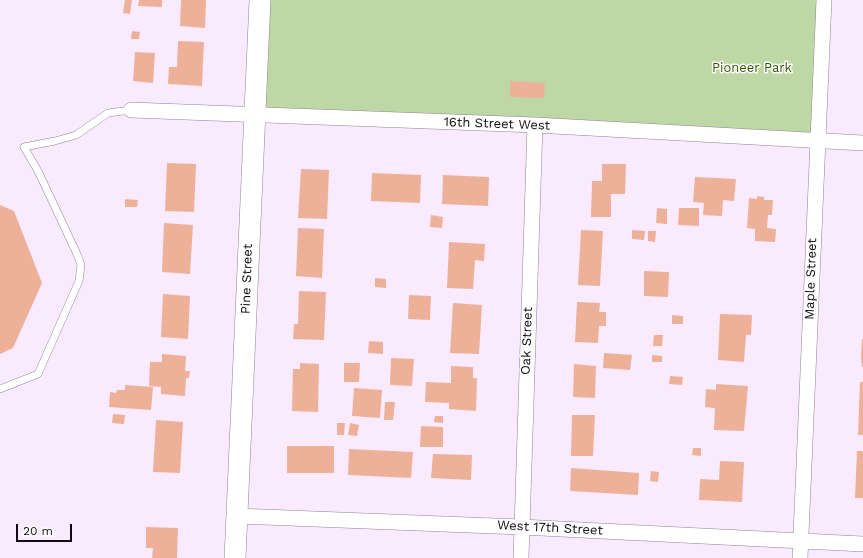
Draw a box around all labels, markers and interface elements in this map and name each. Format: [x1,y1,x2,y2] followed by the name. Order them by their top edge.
[712,60,792,76] park label: Pioneer Park
[444,114,550,134] street label: 16th Street West
[802,238,820,320] street label: Maple Street
[238,243,256,315] street label: Pine Street
[518,307,536,375] street label: Oak Street
[18,516,74,542] scale bar
[497,517,603,539] street label: West 17th Street
[23,524,53,538] text: 20 m

